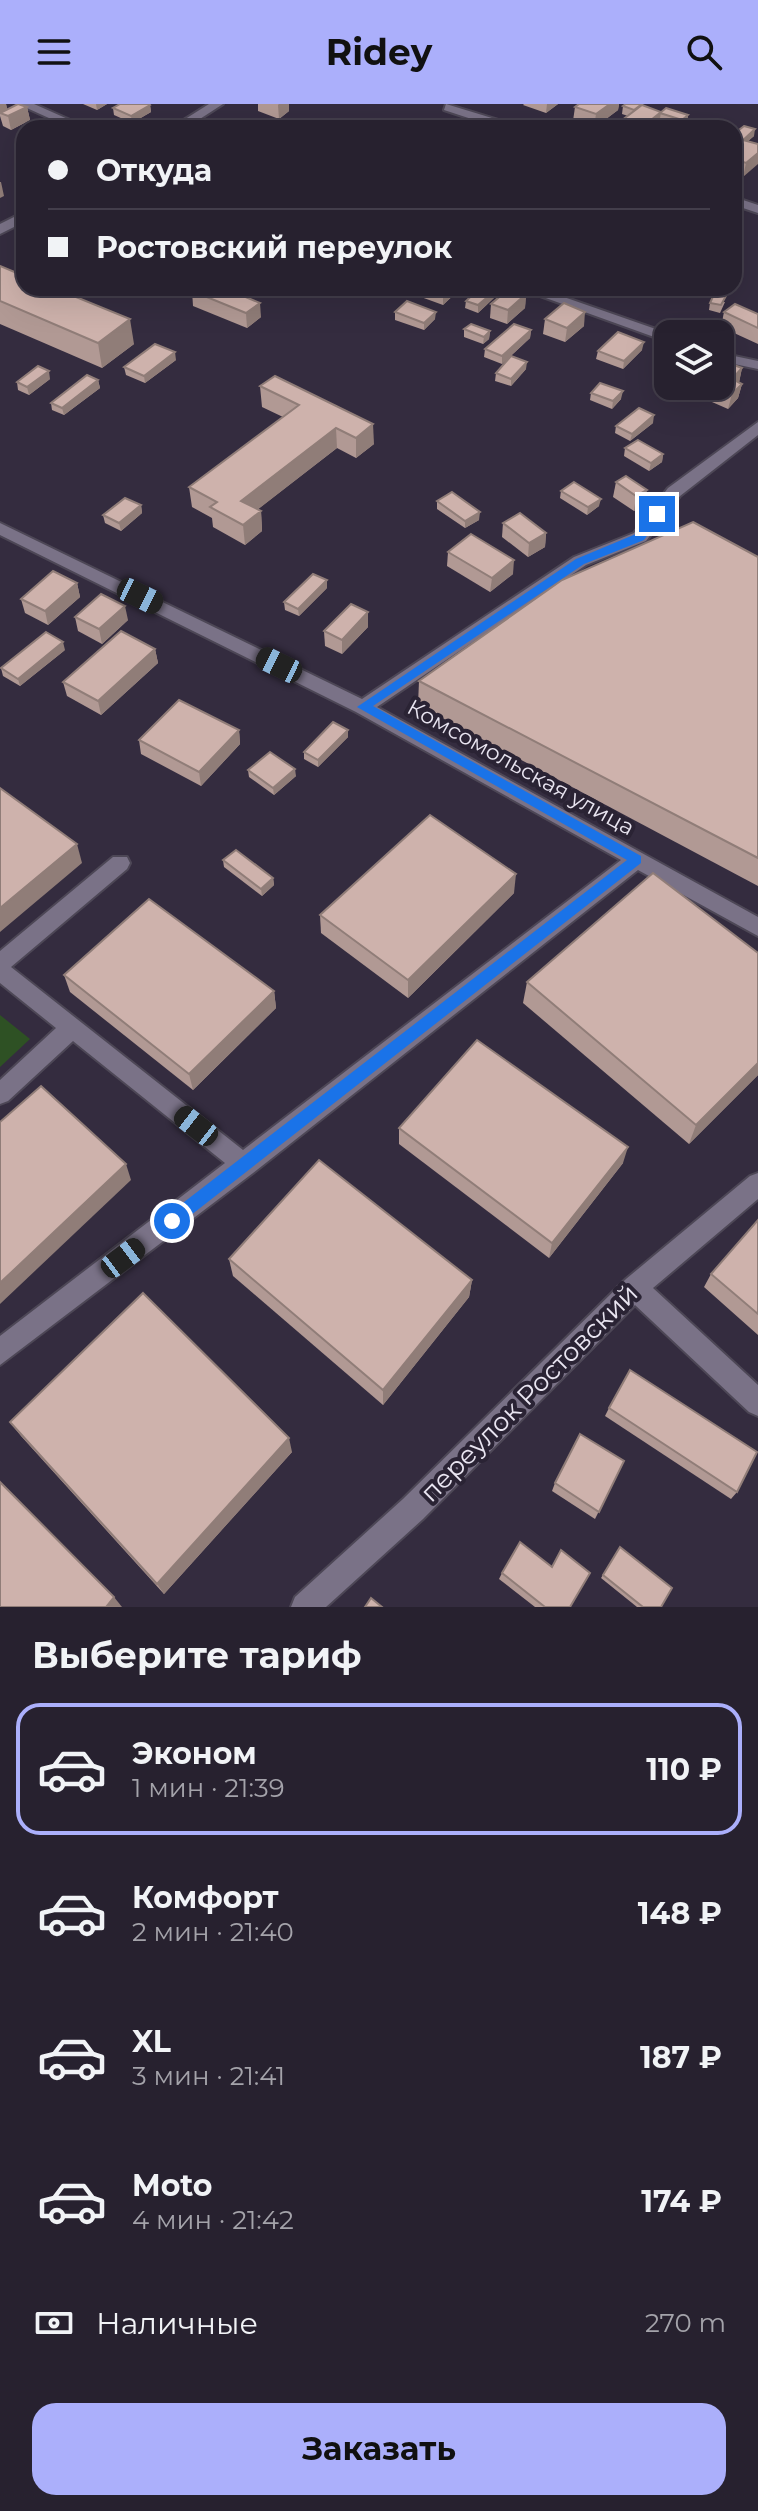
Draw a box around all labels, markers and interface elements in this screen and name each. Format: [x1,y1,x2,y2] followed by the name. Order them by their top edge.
[32,30,76,74] icon: menu
[326,30,432,74] text: Ridey
[682,30,726,74] icon: search
[96,152,212,189] text: Откуда
[96,229,452,266] text: Ростовский переулок
[654,320,734,400] map controls
[654,320,734,400] button: layers
[639,496,675,532] route end
[113,575,167,617] car
[252,644,306,686] car
[402,694,639,841] street label: Комсомольская улица
[170,1102,222,1150] car
[154,1203,190,1239] route start
[97,1234,149,1282] car
[414,1278,644,1508] street label: переулок Ростовский
[32,1633,362,1677] text: Выберите тариф
[36,1733,108,1805] icon: car
[132,1735,257,1772] text: Эконом
[646,1751,722,1788] text: 110 ₽
[132,1772,285,1804] text: 1 мин · 21:39
[36,1877,108,1949] icon: car
[132,1879,279,1916] text: Комфорт
[638,1895,722,1932] text: 148 ₽
[132,1916,294,1948] text: 2 мин · 21:40
[36,2021,108,2093] icon: car
[132,2023,171,2060] text: XL
[640,2039,722,2076] text: 187 ₽
[132,2060,285,2092] text: 3 мин · 21:41
[36,2165,108,2237] icon: car
[132,2167,213,2204] text: Moto
[641,2183,722,2220] text: 174 ₽
[132,2204,294,2236] text: 4 мин · 21:42
[32,2301,76,2345] icon: cash
[96,2305,258,2342] text: Наличные
[645,2307,726,2339] text: 270 m
[32,2403,726,2495] button: Заказать

